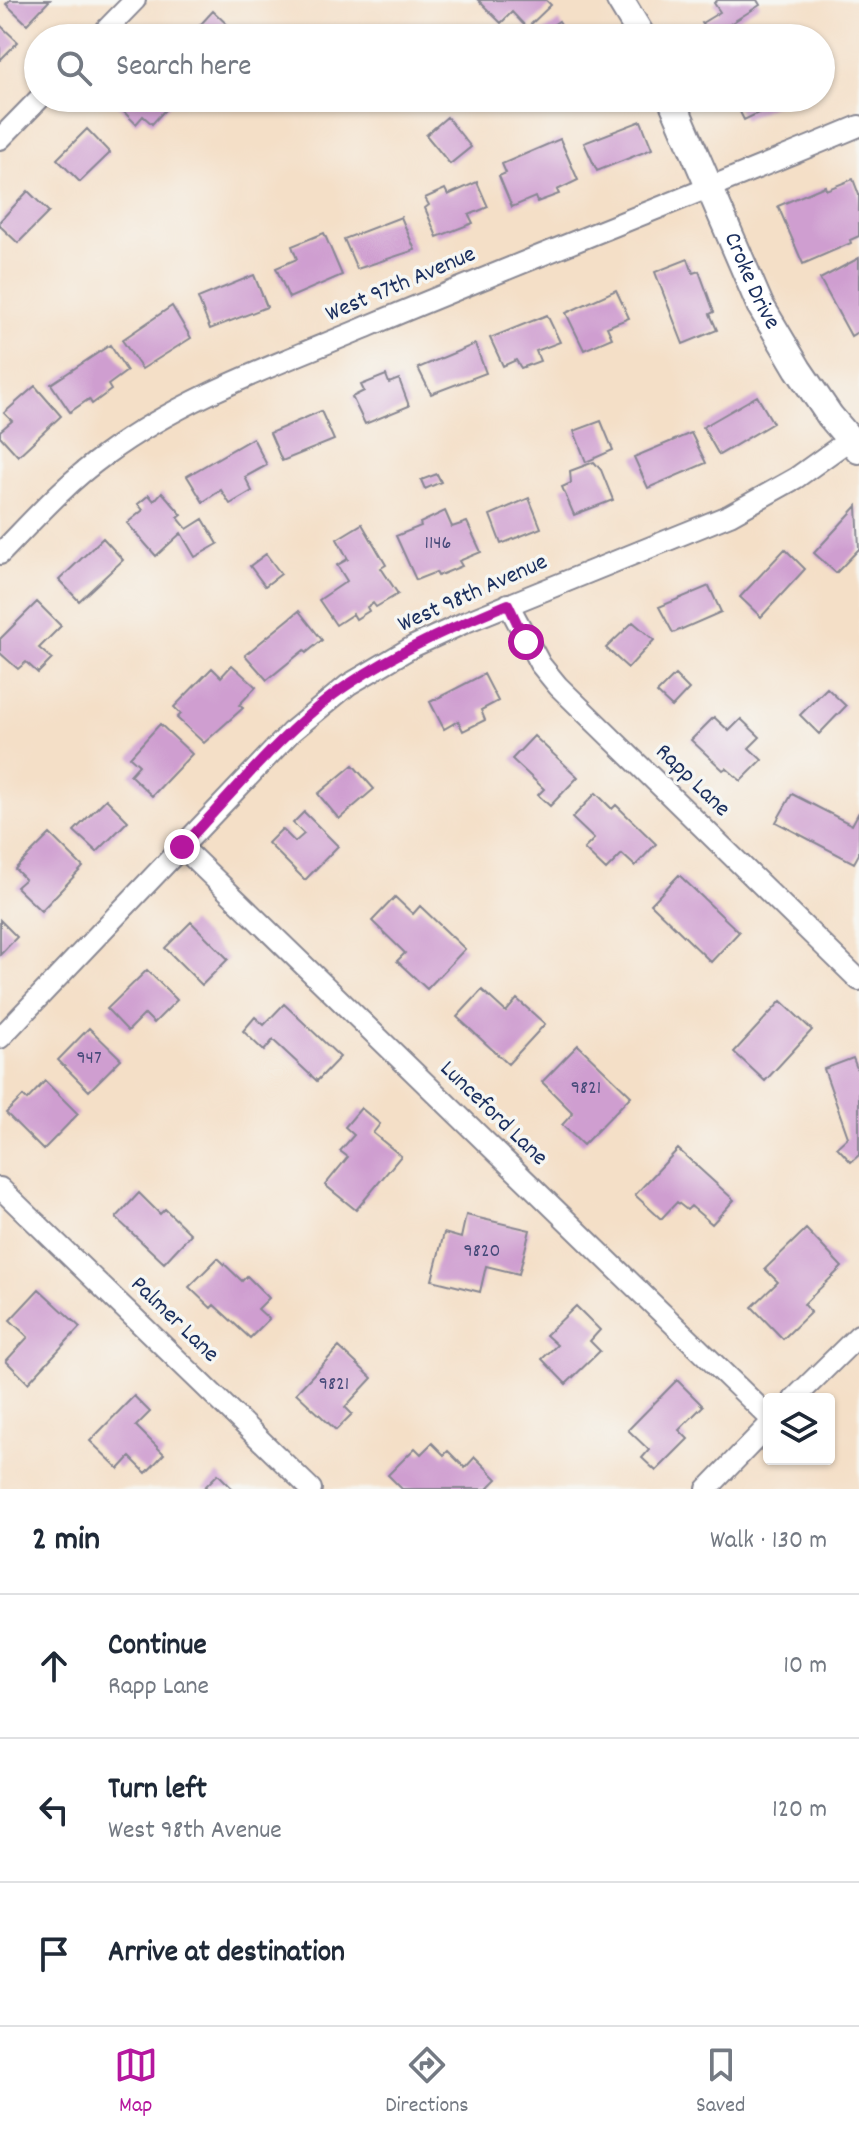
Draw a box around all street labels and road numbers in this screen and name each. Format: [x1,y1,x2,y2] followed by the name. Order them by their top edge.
[714,227,788,336] street label: Croke Drive
[321,238,481,332] street label: West 97th Avenue
[393,546,553,642] street label: West 98th Avenue
[647,736,737,826] street label: Rapp Lane
[431,1054,555,1174] street label: Lunceford Lane
[122,1269,226,1371] street label: Palmer Lane

